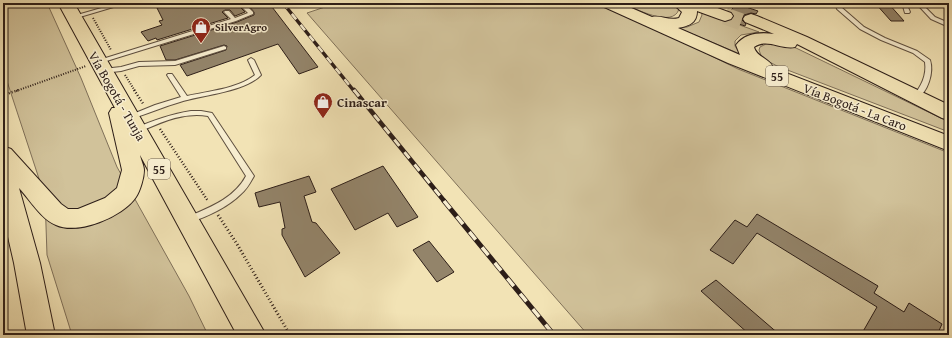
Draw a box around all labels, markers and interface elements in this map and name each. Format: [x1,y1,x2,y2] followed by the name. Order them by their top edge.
[190,16,212,44] shop icon: SilverAgro
[215,19,267,35] place label: SilverAgro
[84,48,151,145] street label: Vía Bogotá - Tunja
[766,66,788,86] road number: 55
[800,79,910,136] street label: Vía Bogotá - La Caro
[312,91,334,119] shop icon: Cinascar
[337,93,387,112] place label: Cinascar
[148,159,170,179] road number: 55

